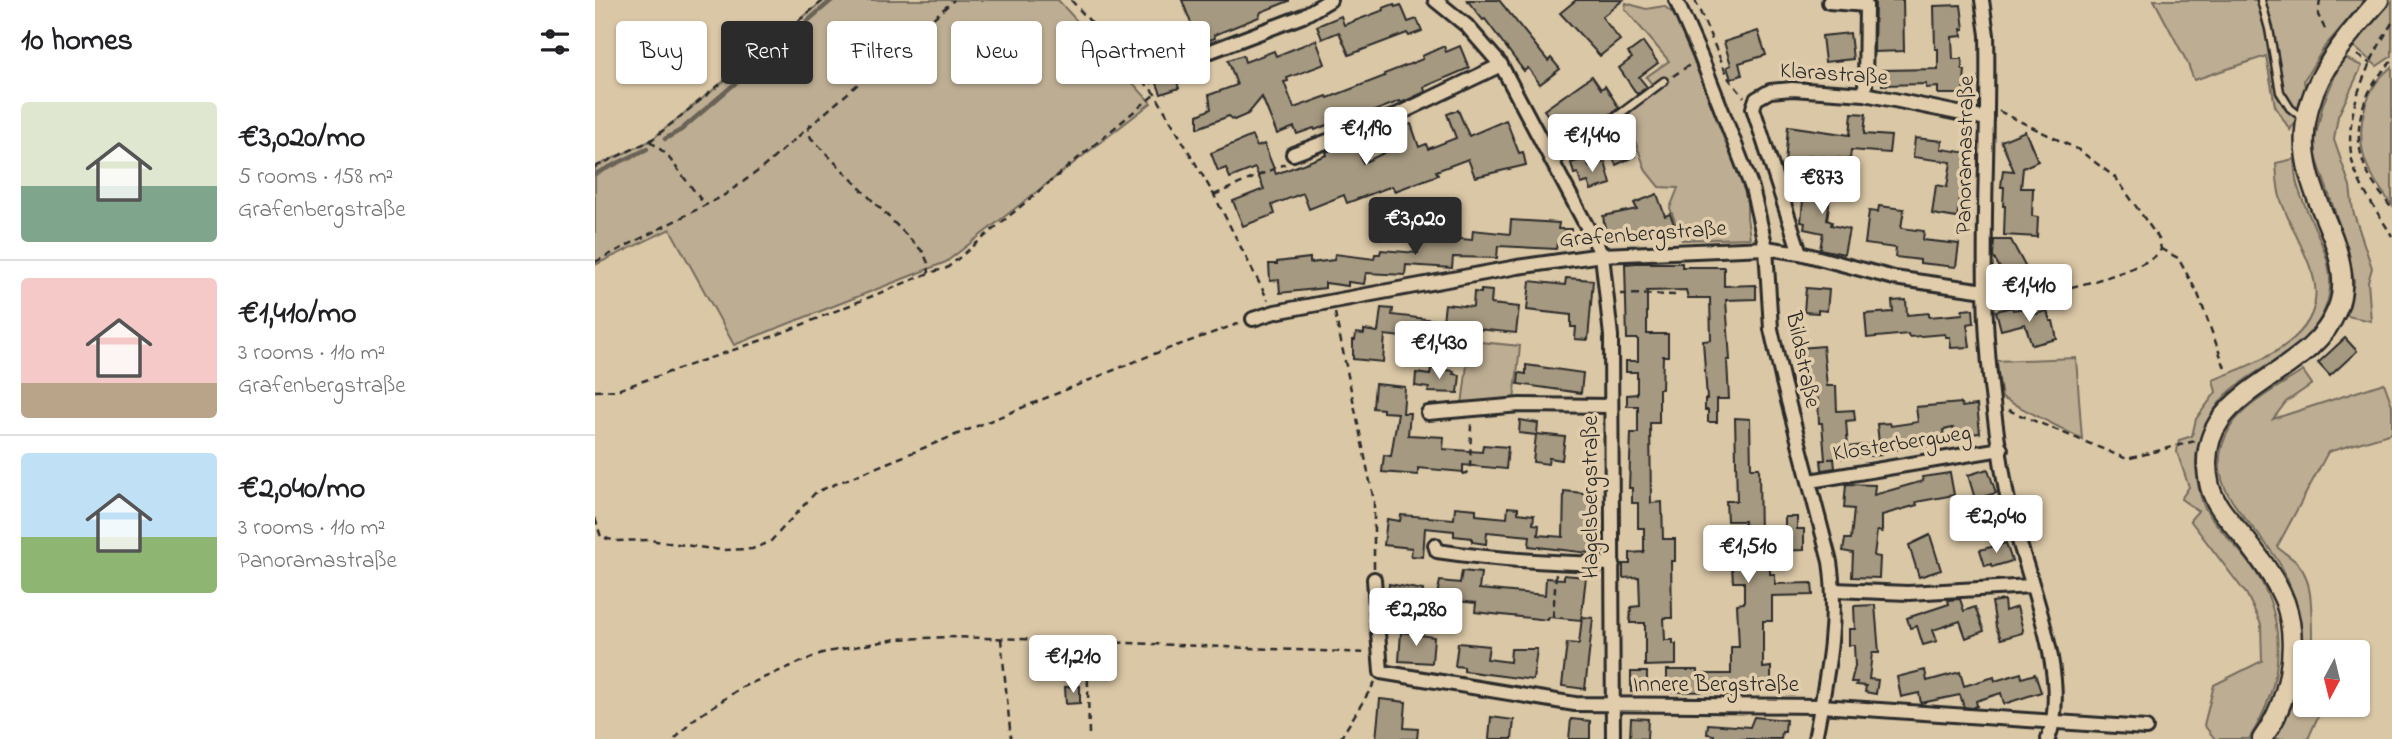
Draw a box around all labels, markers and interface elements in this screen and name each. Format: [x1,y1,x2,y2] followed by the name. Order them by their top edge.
[21,20,133,64] text: 10 homes
[616,21,707,84] chip: Buy
[721,21,813,84] chip: Rent
[827,21,937,84] chip: Filters
[951,21,1042,84] chip: New
[1056,21,1210,84] chip: Apartment
[536,23,574,61] icon: filters
[1779,55,1890,95] street label: Klarastraße
[1948,75,1984,235] street label: Panoramastraße
[1309,108,1423,167] pin: €1,190
[1340,113,1392,146] text: €1,190
[1535,114,1649,174] pin: €1,440
[238,117,365,161] text: €3,020/mo
[1564,120,1620,153] text: €1,440
[77,130,161,214] icon: home
[1781,156,1863,216] pin: €873
[238,161,393,194] text: 5 rooms · 158 m²
[1800,162,1844,195] text: €873
[238,194,406,227] text: Grafenbergstraße
[1358,198,1472,257] pin: €3,020
[1385,203,1445,236] text: €3,020
[1558,213,1728,258] street label: Grafenbergstraße
[1972,264,2086,324] pin: €1,410
[2002,270,2056,303] text: €1,410
[238,293,357,337] text: €1,410/mo
[77,306,161,390] icon: home
[1775,308,1828,412] street label: Bildstraße
[1382,322,1496,381] pin: €1,430
[1411,327,1467,360] text: €1,430
[238,337,385,370] text: 3 rooms · 110 m²
[238,370,406,403] text: Grafenbergstraße
[1575,415,1609,579] street label: Hagelsbergstraße
[1831,417,1974,472] street label: Klosterbergweg
[238,468,365,512] text: €2,040/mo
[77,481,161,565] icon: home
[1939,496,2053,555] pin: €2,040
[1966,501,2026,534] text: €2,040
[238,512,385,545] text: 3 rooms · 110 m²
[1691,526,1805,585] pin: €1,510
[1719,531,1777,564] text: €1,510
[238,545,397,578] text: Panoramastraße
[1359,588,1473,648] pin: €2,280
[1385,594,1447,627] text: €2,280
[1016,636,1130,695] pin: €1,210
[2293,640,2369,718] north arrow
[2293,640,2370,717] map controls
[1045,641,1101,674] text: €1,210
[1633,669,1800,703] street label: Innere Bergstraße

